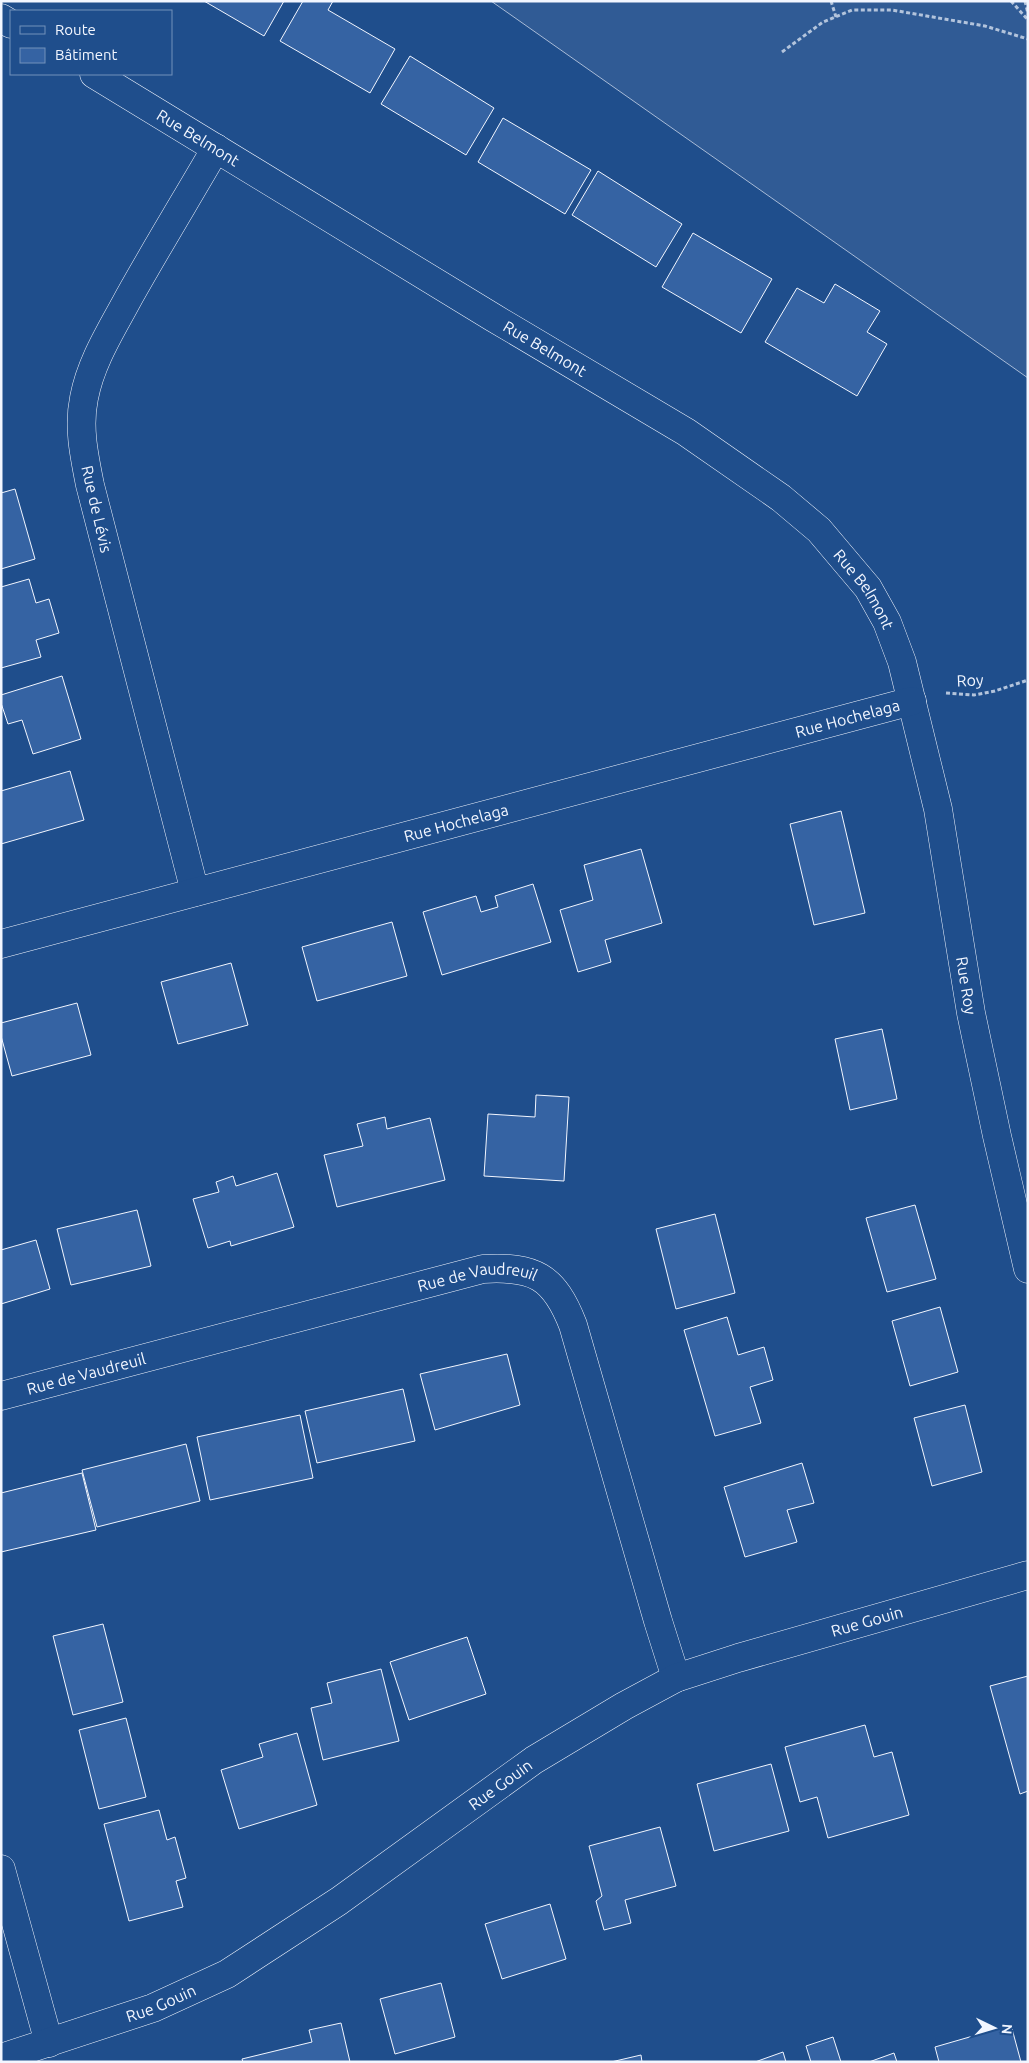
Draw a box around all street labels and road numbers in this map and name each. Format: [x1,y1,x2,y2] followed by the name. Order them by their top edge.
[154,106,243,170] street label: Rue Belmont
[500,317,591,380] street label: Rue Belmont
[78,464,116,554] street label: Rue de Lévis
[830,546,898,632] street label: Rue Belmont
[956,671,984,689] street label: Roy
[793,696,902,741] street label: Rue Hochelaga
[402,800,510,845] street label: Rue Hochelaga
[953,955,980,1016] street label: Rue Roy
[415,1259,541,1295] street label: Rue de Vaudreuil
[25,1349,148,1398] street label: Rue de Vaudreuil
[829,1602,905,1640] street label: Rue Gouin
[465,1756,535,1813] street label: Rue Gouin
[124,1981,198,2025] street label: Rue Gouin

